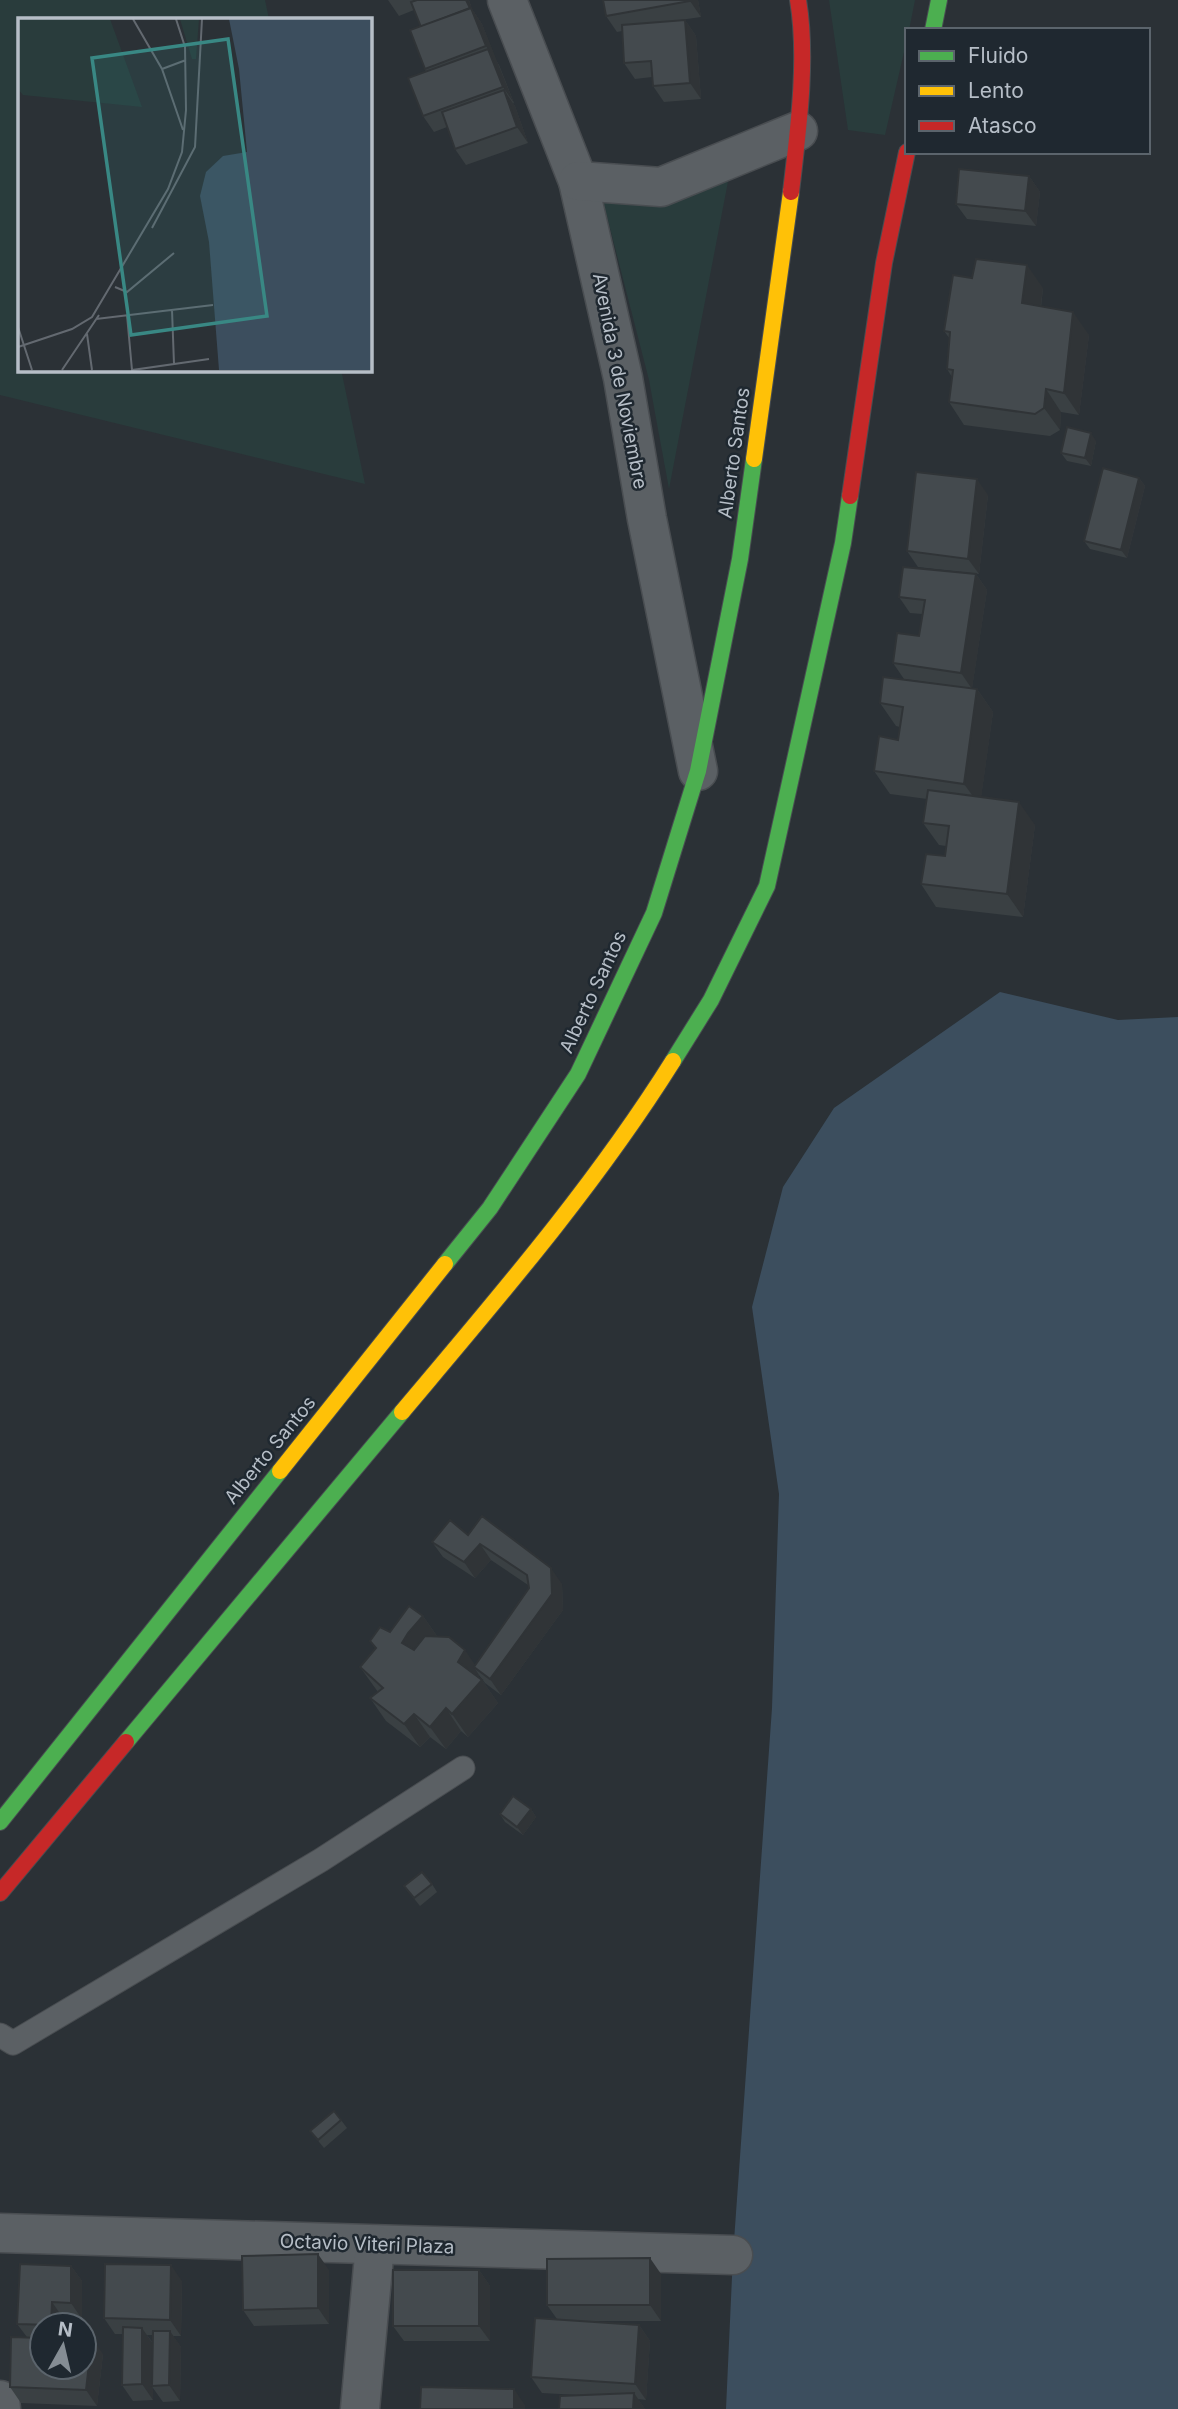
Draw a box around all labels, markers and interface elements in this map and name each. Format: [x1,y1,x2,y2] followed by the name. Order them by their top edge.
[18,18,371,371] inset map
[905,28,1150,154] legend
[968,43,1028,68] text: Fluido
[968,78,1024,103] text: Lento
[968,113,1037,138] text: Atasco
[588,271,652,491] street label: Avenida 3 de Noviembre
[713,386,755,520] street label: Alberto Santos
[555,927,631,1057] street label: Alberto Santos
[219,1391,321,1509] street label: Alberto Santos
[279,2229,455,2259] street label: Octavio Viteri Plaza
[28,2311,98,2381] north arrow
[57,2317,74,2342] text: N

